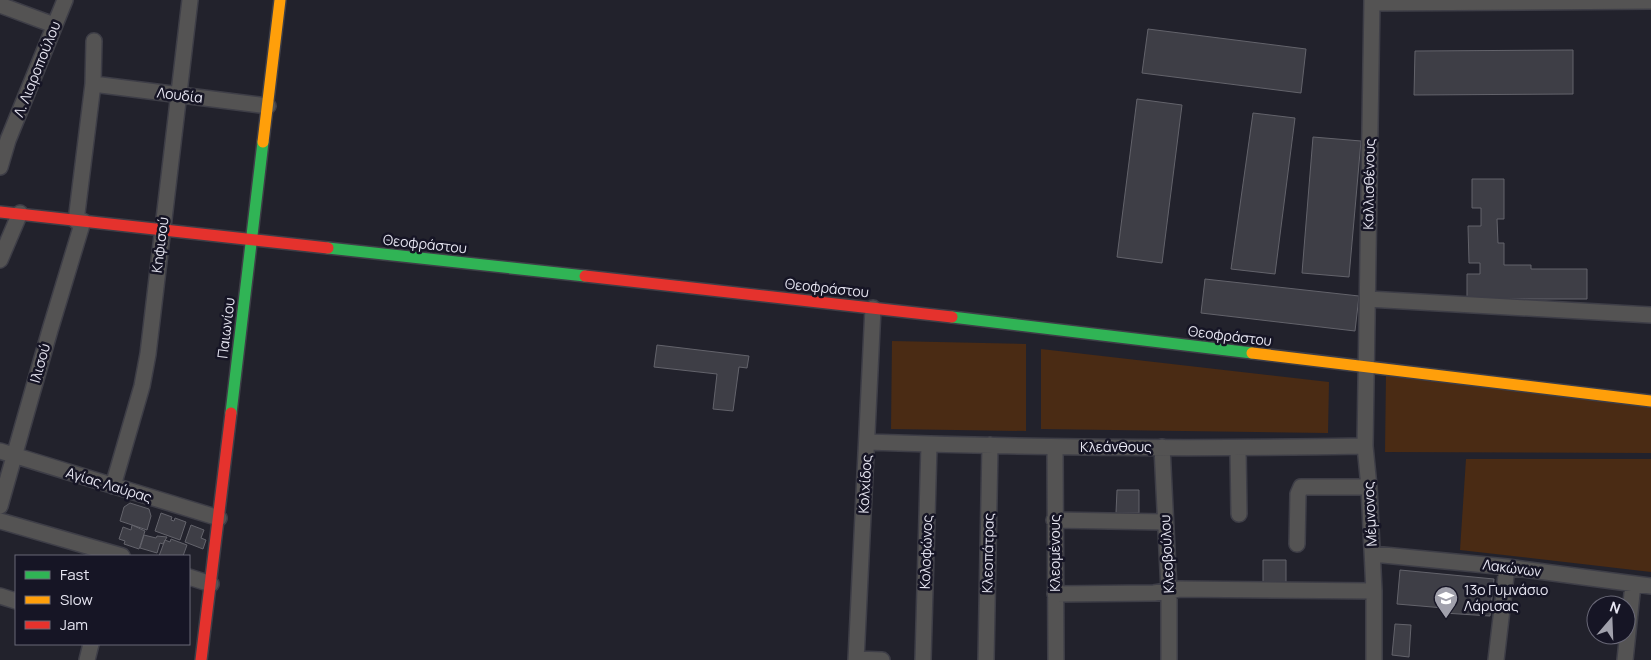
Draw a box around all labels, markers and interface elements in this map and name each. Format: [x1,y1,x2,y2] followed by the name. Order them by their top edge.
[9,18,64,120] street label: Λ. Λιαροπούλου
[156,82,204,107] street label: Λουδία
[1358,138,1379,230] street label: Καλλισθένους
[147,216,172,274] street label: Κηφισού
[382,230,468,257] street label: Θεοφράστου
[784,274,870,301] street label: Θεοφράστου
[212,296,239,360] street label: Παιωνίου
[1187,321,1273,350] street label: Θεοφράστου
[25,341,54,385] street label: Ιλισού
[1080,437,1152,456] street label: Κλεάνθους
[853,454,876,514] street label: Κολχίδος
[64,462,155,507] street label: Αγίας Λαύρας
[1358,481,1381,547] street label: Μέμνονος
[977,512,998,593] street label: Κλεοπάτρας
[915,514,936,590] street label: Κολοφώνος
[1045,514,1064,592] street label: Κλεομένους
[1155,514,1178,594] street label: Κλεοβούλου
[1482,554,1542,581] street label: Λακώνων
[15,555,190,645] legend
[60,564,89,585] text: Fast
[1464,580,1548,615] place label: 13ο Γυμνάσιο Λάρισας
[1433,585,1459,619] school or university icon: 13ο Γυμνάσιο Λάρισας
[60,589,93,610] text: Slow
[1586,595,1636,645] north arrow
[1608,597,1623,618] text: N
[60,614,88,635] text: Jam

